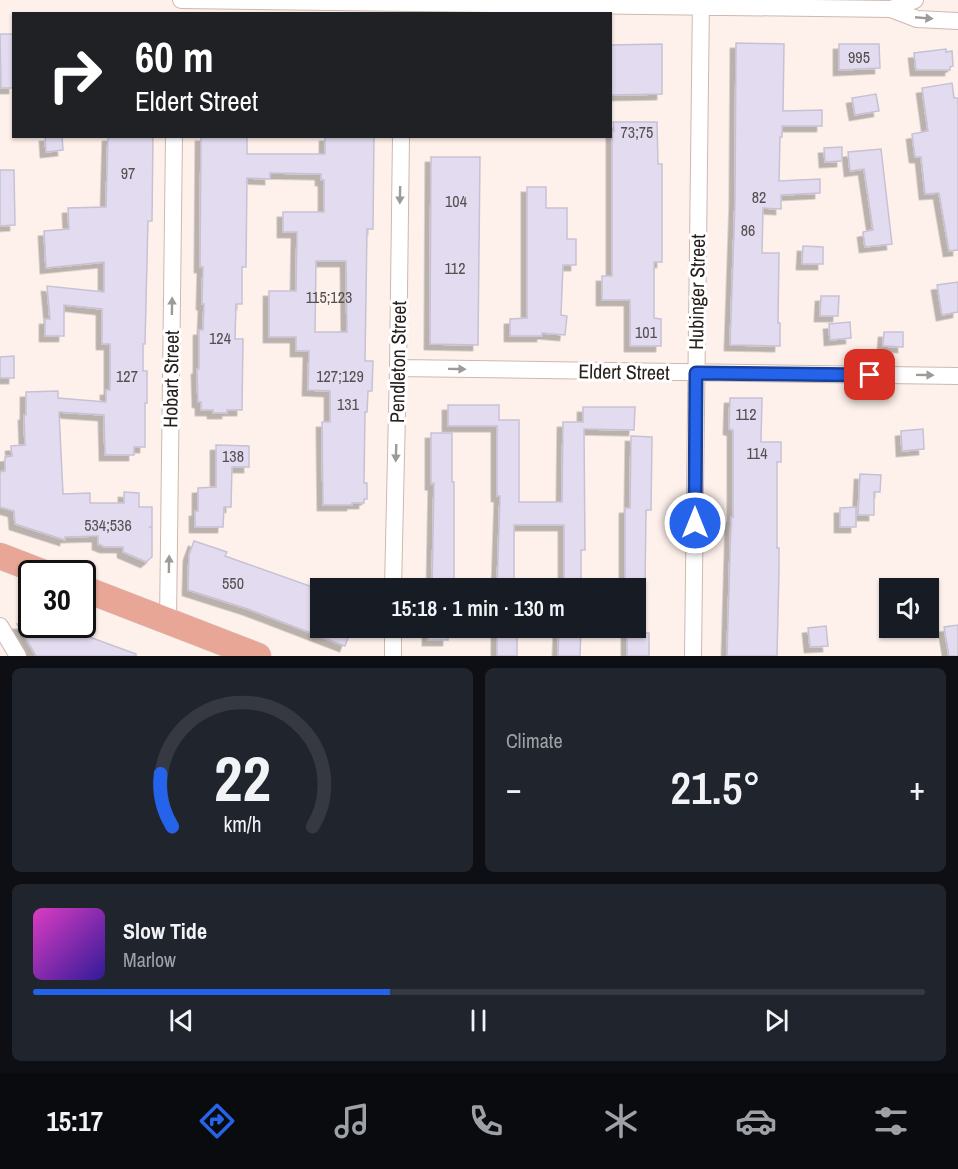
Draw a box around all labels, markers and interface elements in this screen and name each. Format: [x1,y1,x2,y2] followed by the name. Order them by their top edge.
[915,14,934,23] one-way arrow
[135,29,214,85] text: 60 m
[36,36,114,114] icon: right
[848,46,870,68] house number: 995
[135,83,258,119] text: Eldert Street
[621,121,653,143] house number: 73;75
[121,162,135,184] house number: 97
[395,185,405,204] one-way arrow
[752,186,766,208] house number: 82
[445,190,467,212] house number: 104
[741,219,755,241] house number: 86
[682,233,711,350] street label: Hubinger Street
[445,257,465,279] house number: 112
[306,286,352,308] house number: 115;123
[167,296,177,315] one-way arrow
[383,300,412,423] street label: Pendleton Street
[635,321,658,343] house number: 101
[209,327,231,349] house number: 124
[156,330,185,428] street label: Hobart Street
[844,349,895,400] pin
[578,357,670,386] street label: Eldert Street
[853,358,886,391] icon: arrive
[447,364,466,373] one-way arrow
[116,365,138,387] house number: 127
[316,365,364,387] house number: 127;129
[915,370,934,380] one-way arrow
[337,393,360,415] house number: 131
[736,403,756,425] house number: 112
[747,442,767,464] house number: 114
[391,443,400,462] one-way arrow
[222,445,244,467] house number: 138
[663,491,727,555] position arrow
[84,514,132,536] house number: 534;536
[164,554,174,573] one-way arrow
[18,560,96,638] speed limit sign: 30
[222,572,244,594] house number: 550
[879,578,939,638] map controls
[879,578,939,638] button: sound
[391,593,565,623] text: 15:18 · 1 min · 130 m
[506,727,563,754] text: Climate
[214,736,271,820] text: 22
[671,757,760,818] text: 21.5°
[506,766,522,810] text: −
[909,766,925,810] text: +
[223,810,262,839] text: km/h
[123,916,207,946] text: Slow Tide
[123,946,176,973] text: Marlow
[165,1004,198,1037] icon: previous
[462,1004,495,1037] icon: pause
[760,1004,793,1037] icon: next
[196,1100,238,1142] icon: directions
[331,1100,373,1142] icon: music
[465,1100,507,1142] icon: phone
[600,1100,642,1142] icon: climate
[735,1100,777,1142] icon: car
[870,1100,912,1142] icon: filters
[46,1103,103,1139] text: 15:17

